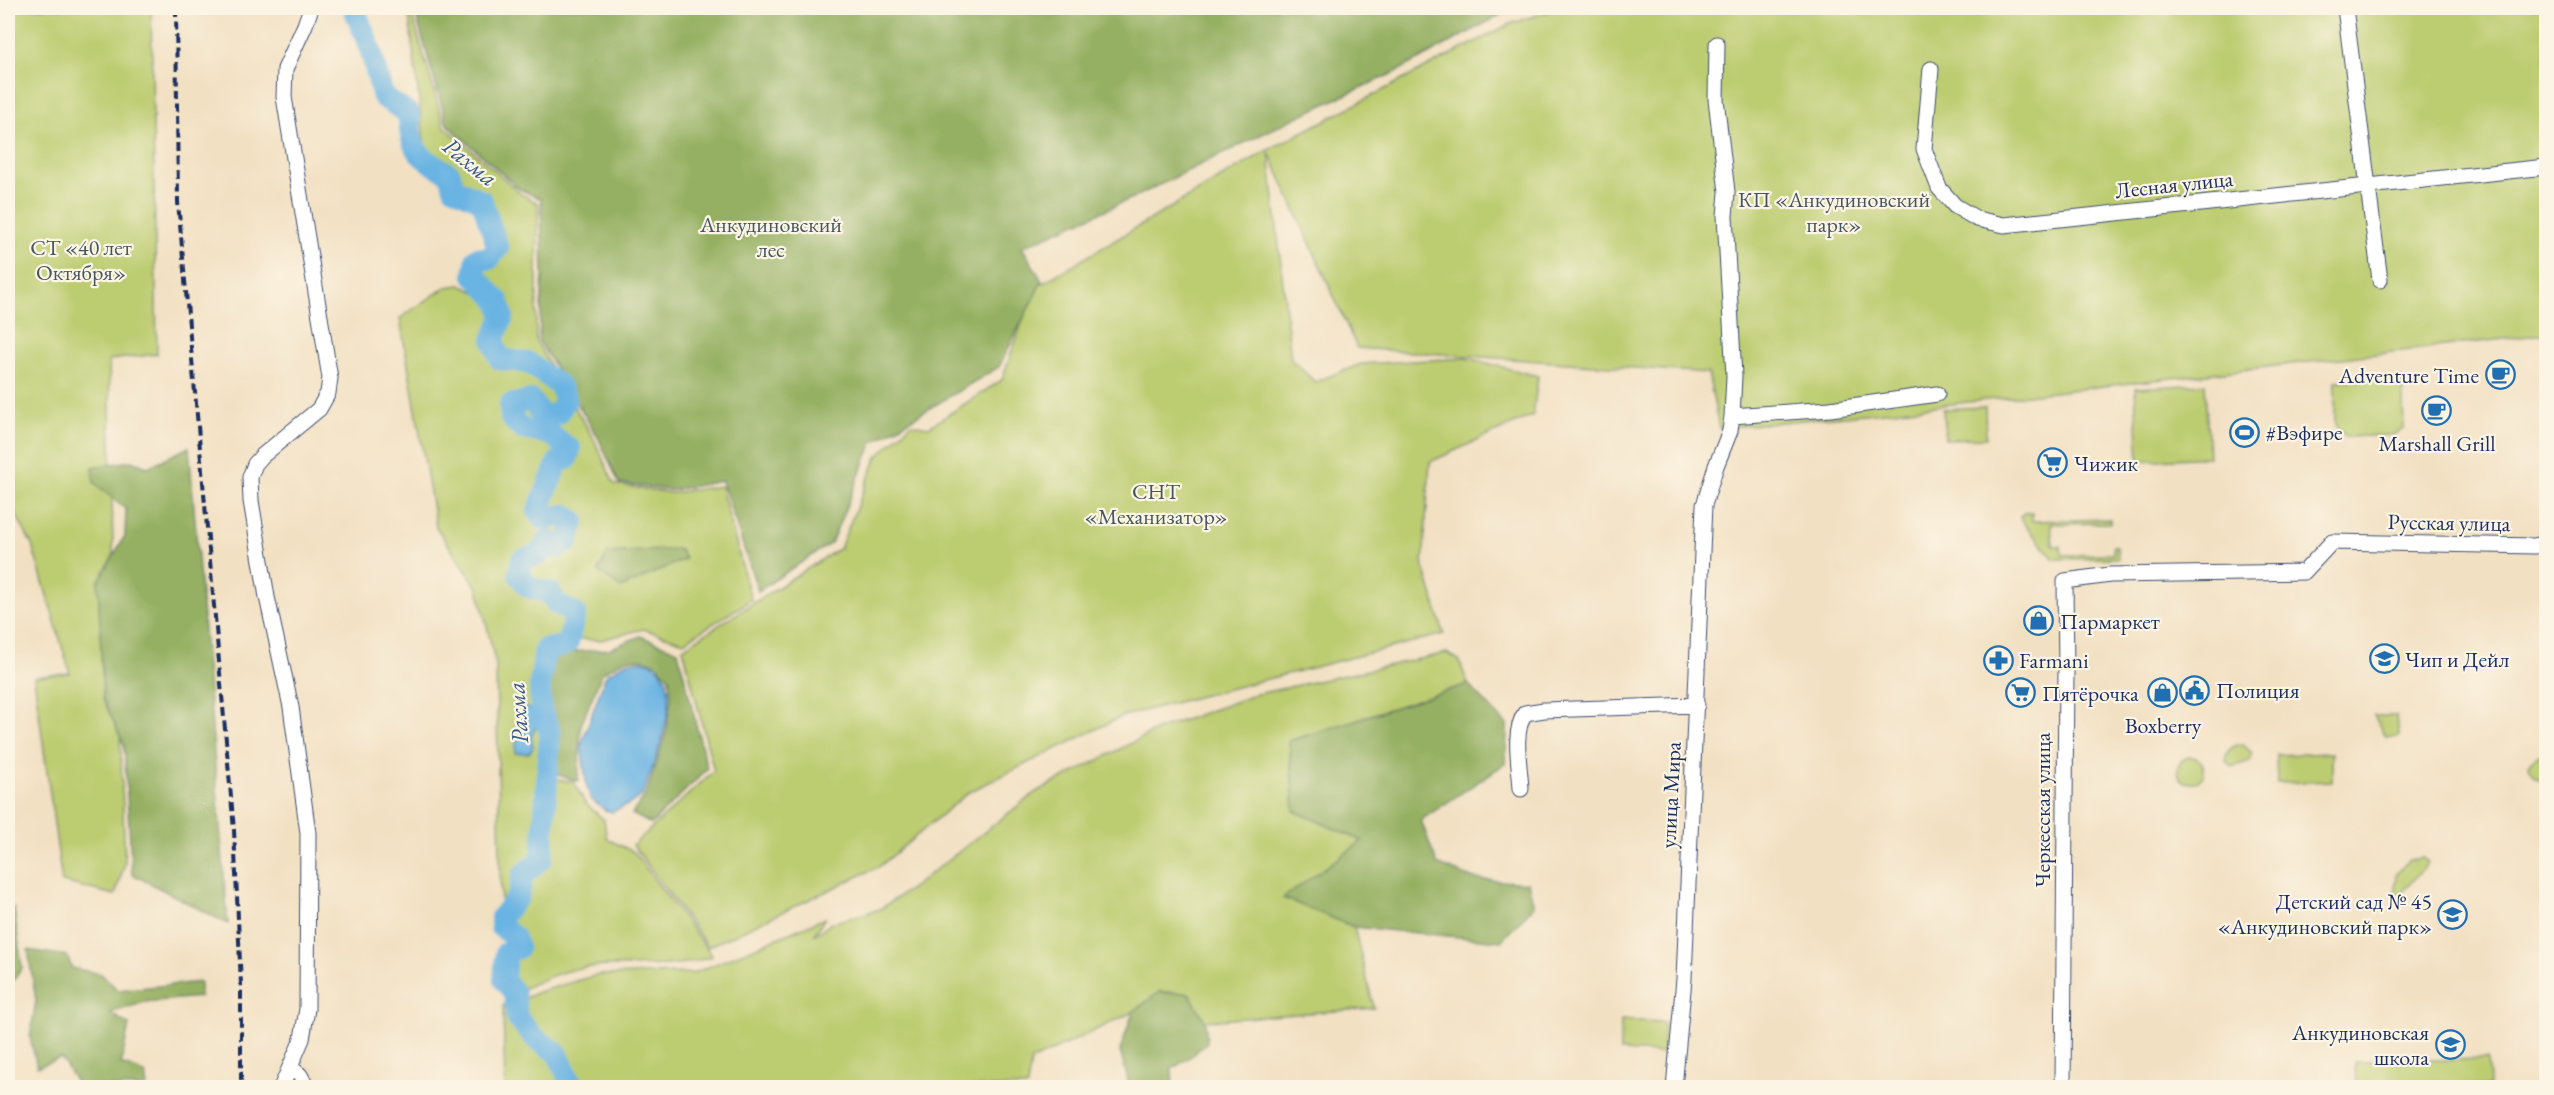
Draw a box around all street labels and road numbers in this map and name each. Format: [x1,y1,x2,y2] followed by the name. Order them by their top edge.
[2114,164,2235,205] street label: Лесная улица
[2387,507,2511,538] street label: Русская улица
[2028,732,2057,888] street label: Черкесская улица
[1653,741,1688,849] street label: улица Мира

